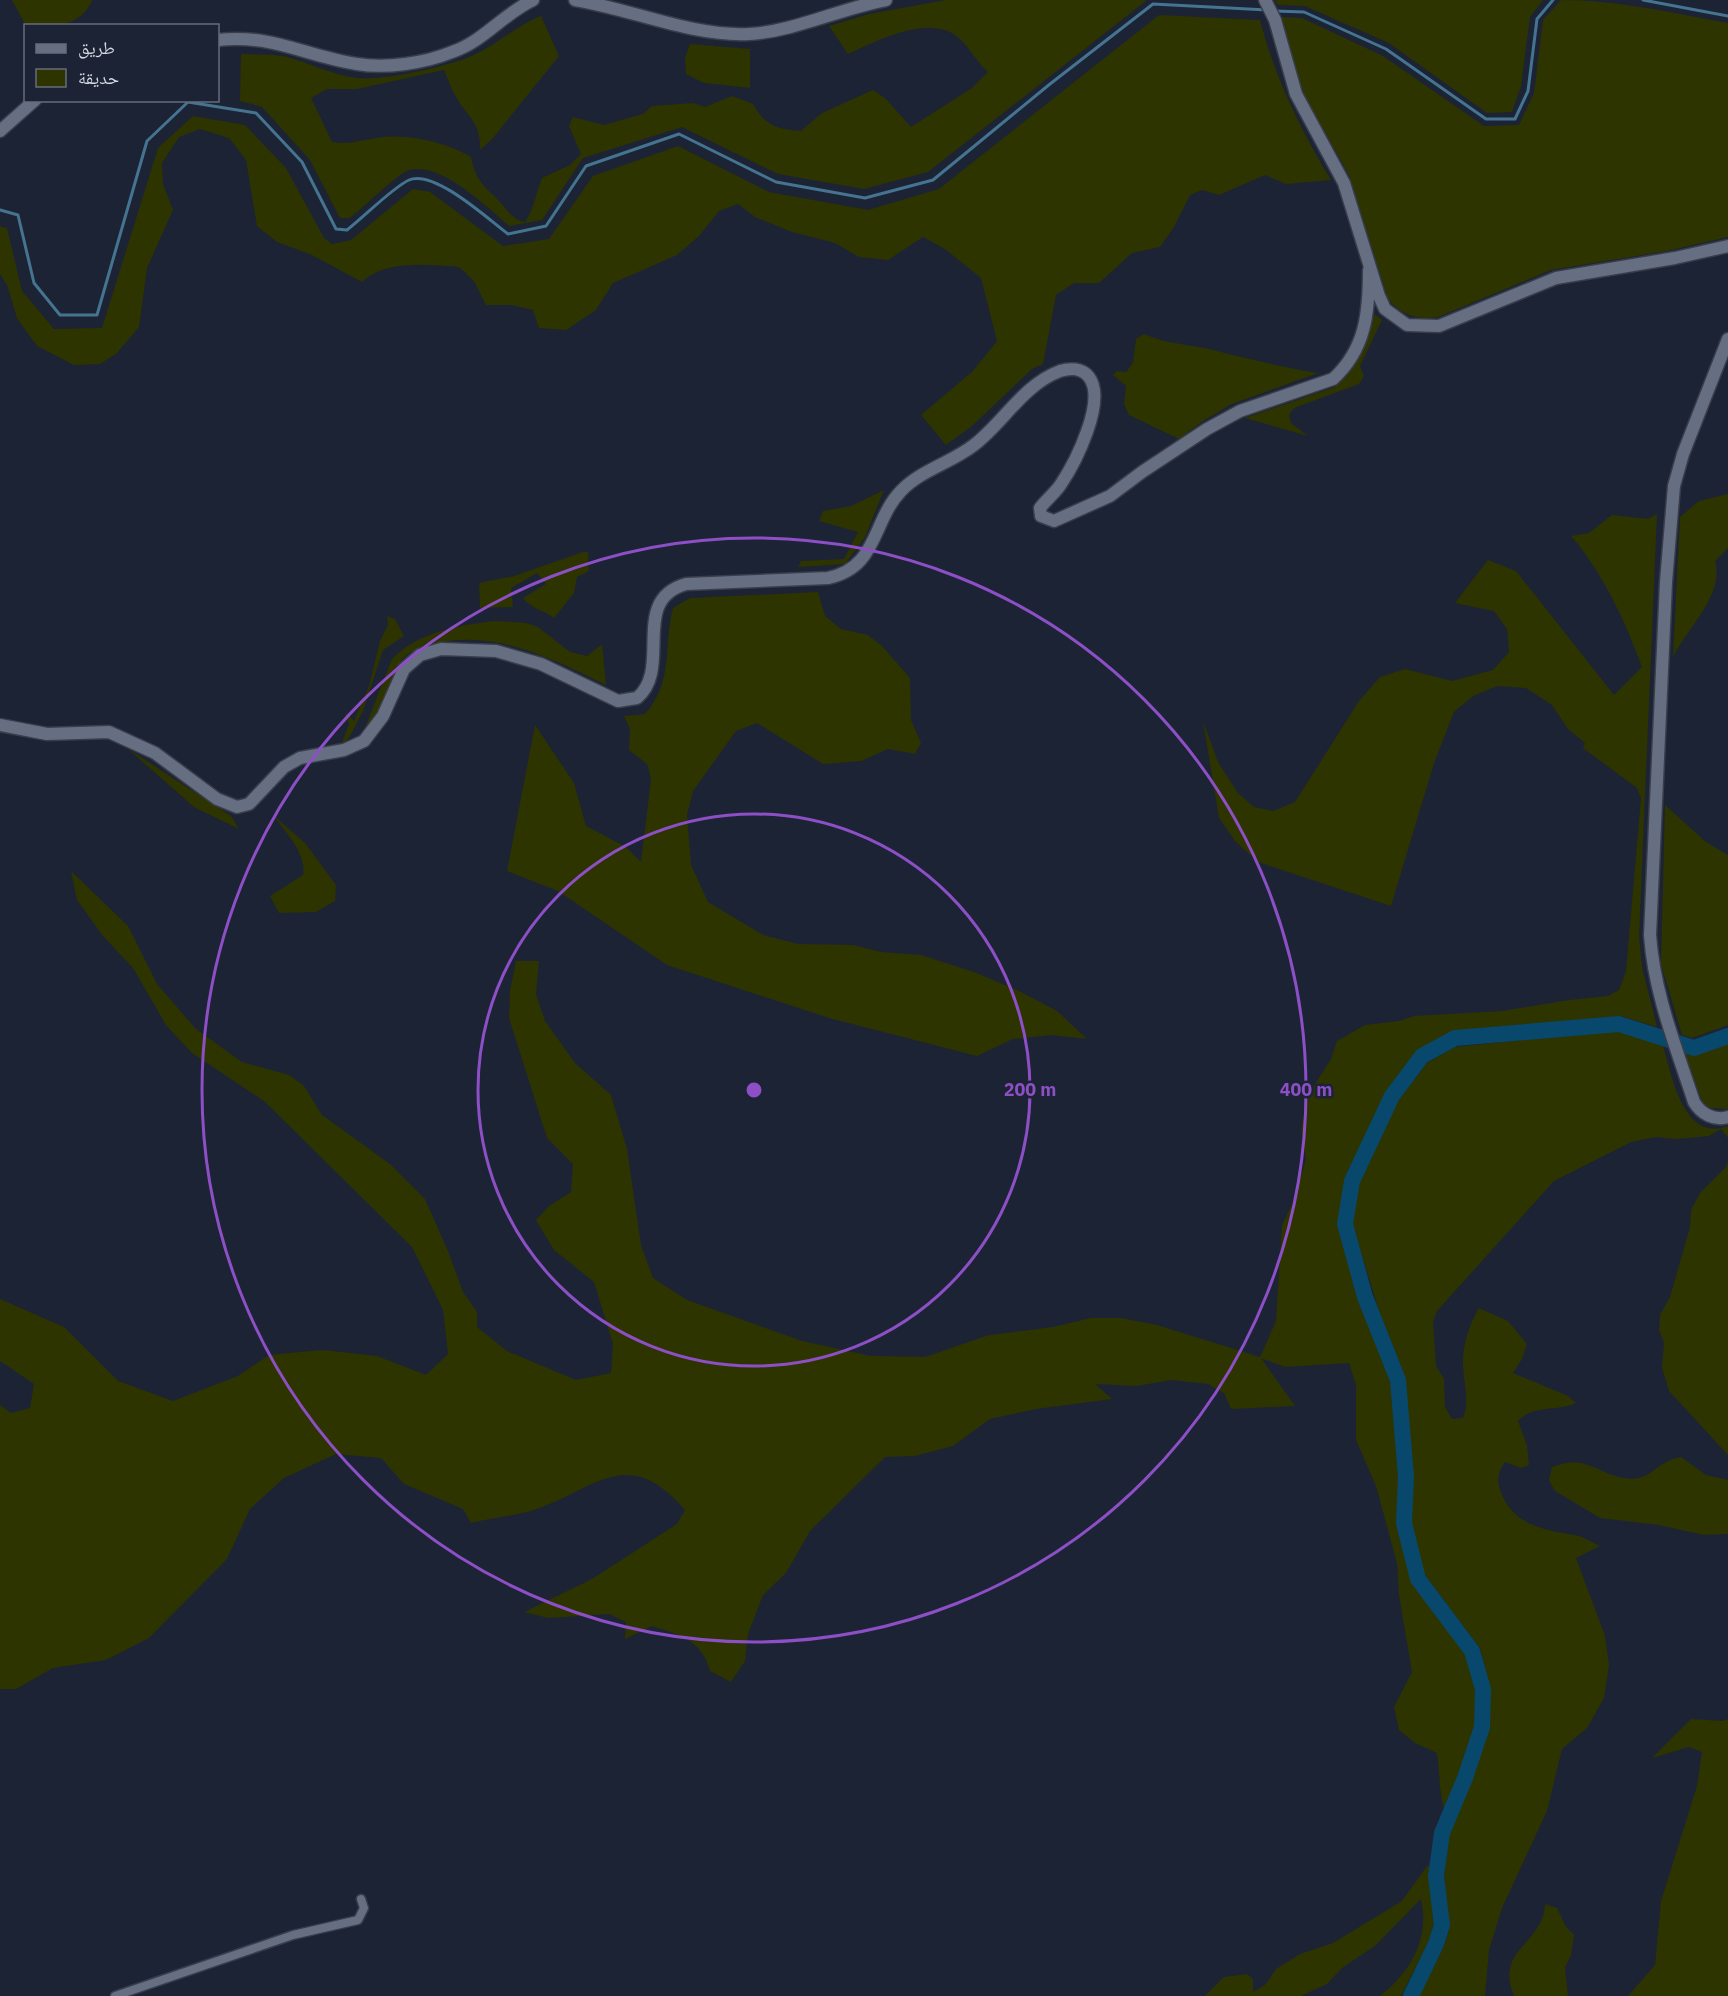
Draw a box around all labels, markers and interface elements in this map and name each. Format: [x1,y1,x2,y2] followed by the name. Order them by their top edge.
[24,24,219,102] legend
[78,36,115,59] text: طريق
[78,66,119,89] text: حديقة
[1004,1078,1056,1101] text: 200 m
[1280,1078,1332,1101] text: 400 m
[744,1080,764,1100] centre of rings

